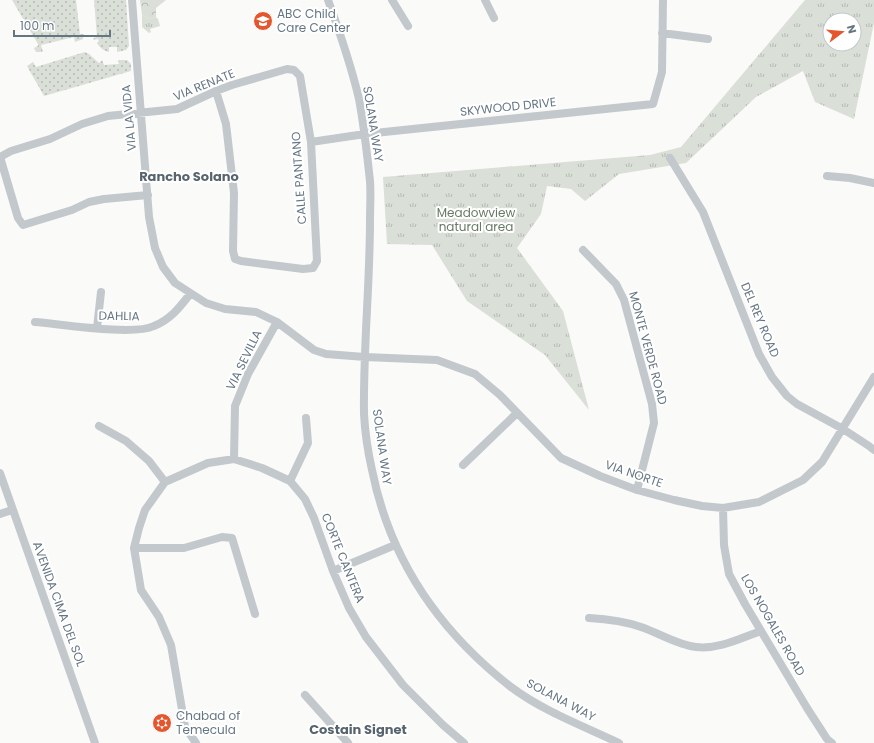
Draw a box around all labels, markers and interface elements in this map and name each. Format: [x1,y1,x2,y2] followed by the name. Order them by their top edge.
[277,5,351,36] place label: ABC Child Care Center
[252,10,274,32] school or university icon: ABC Child Care Center
[14,12,110,38] scale bar
[822,12,862,52] north arrow
[20,17,54,34] text: 100 m
[843,23,860,35] text: N
[171,64,237,105] street label: VIA RENATE
[117,84,140,152] street label: VIA LA VIDA
[359,85,388,163] street label: SOLANA WAY
[459,93,557,120] street label: SKYWOOD DRIVE
[287,131,310,225] street label: CALLE PANTANO
[139,167,239,186] district label: Rancho Solano
[437,204,515,235] park label: Meadowview natural area
[737,280,784,360] street label: DEL REY ROAD
[625,289,672,406] street label: MONTE VERDE ROAD
[98,307,140,324] street label: DAHLIA
[222,327,265,393] street label: VIA SEVILLA
[369,408,396,486] street label: SOLANA WAY
[603,456,665,491] street label: VIA NORTE
[318,510,369,605] street label: CORTE CANTERA
[29,539,90,669] street label: AVENIDA CIMA DEL SOL
[737,571,810,679] street label: LOS NOGALES ROAD
[524,674,599,725] street label: SOLANA WAY
[176,707,240,738] place label: Chabad of Temecula
[151,712,173,734] synagogue icon: Chabad of Temecula
[309,720,407,739] district label: Costain Signet

